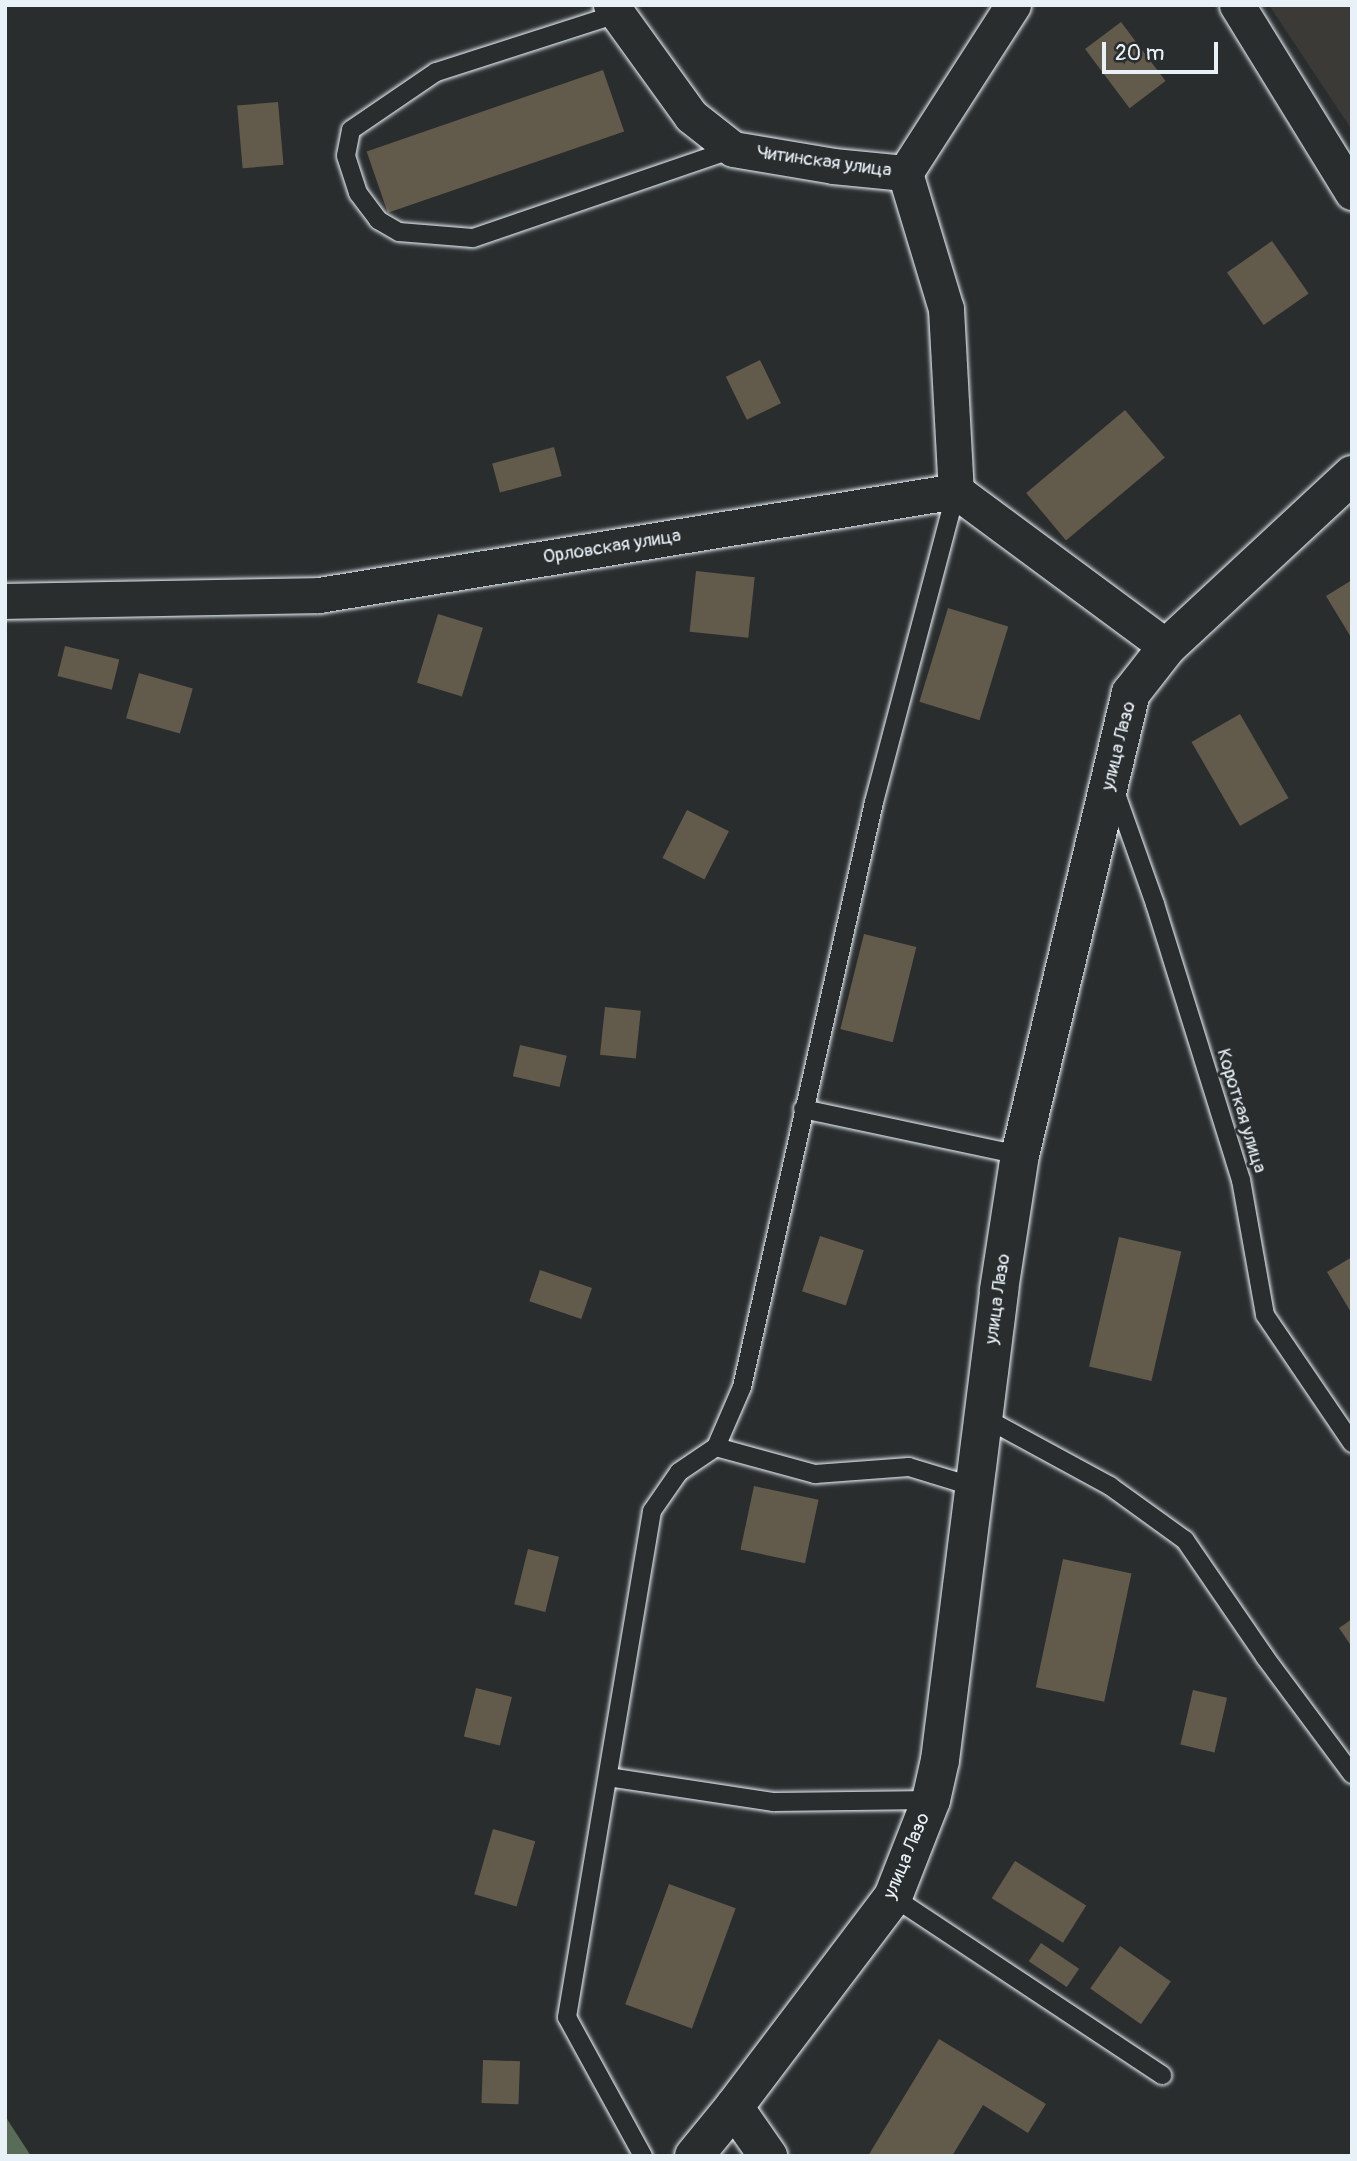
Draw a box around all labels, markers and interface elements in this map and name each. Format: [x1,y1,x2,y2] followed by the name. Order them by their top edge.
[1105,28,1220,72] scale bar
[1115,40,1164,67] text: 20 m
[755,141,893,183] street label: Читинская улица
[541,525,683,569] street label: Орловская улица
[1097,699,1141,793] street label: улица Лазо
[1211,1046,1271,1176] street label: Короткая улица
[980,1252,1016,1346] street label: улица Лазо
[879,1810,935,1902] street label: улица Лазо

